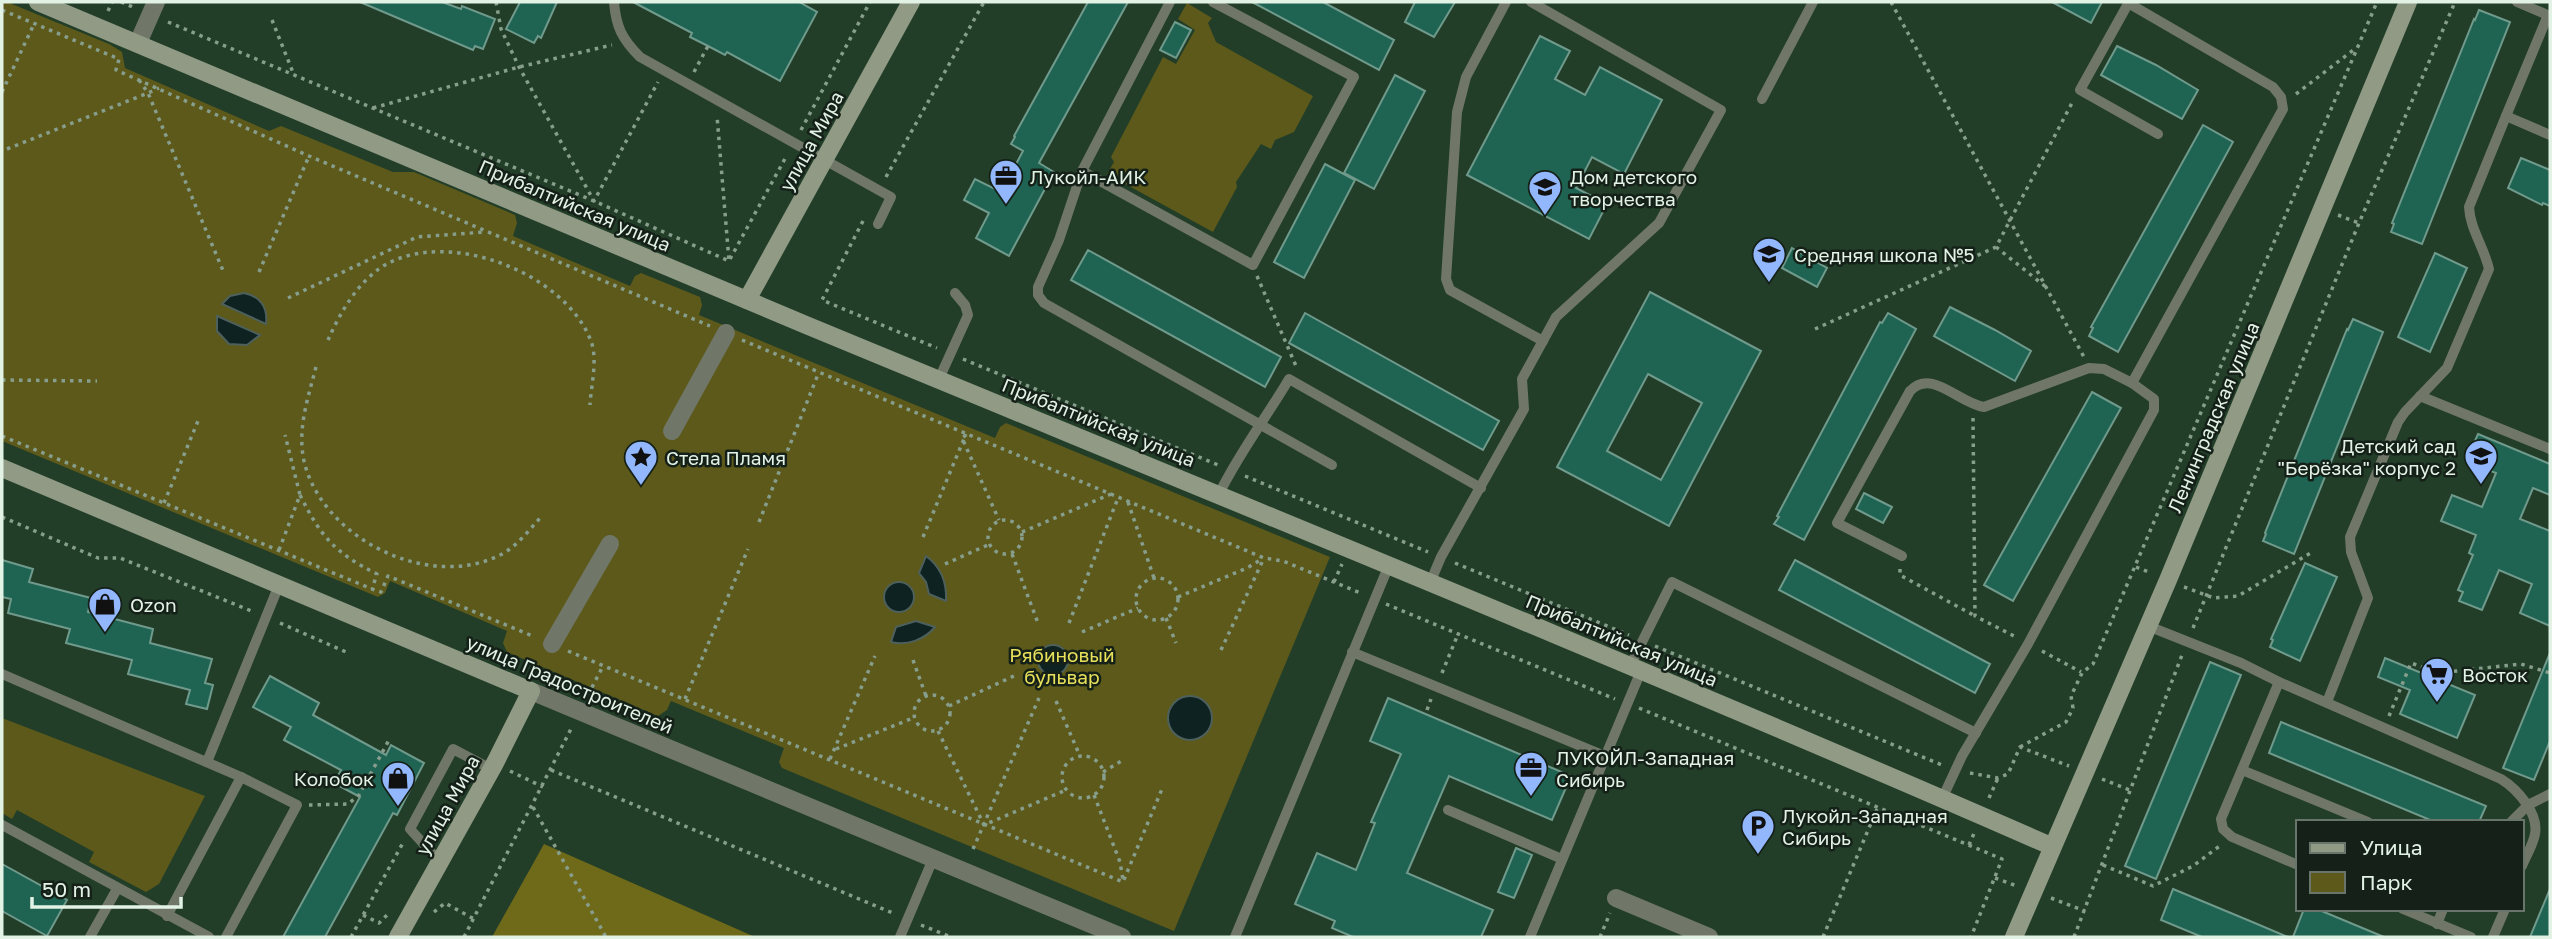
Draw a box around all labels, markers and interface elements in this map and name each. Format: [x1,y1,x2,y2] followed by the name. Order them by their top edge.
[774,87,848,195] street label: улица Мира
[476,154,674,256] street label: Прибалтийская улица
[987,157,1025,206] office icon: Лукойл-АИК
[1030,165,1147,188] place label: Лукойл-АИК
[1570,165,1697,210] place label: Дом детского творчества
[1526,168,1564,217] school or university icon: Дом детского творчества
[1750,235,1788,284] school or university icon: Средняя школа №5
[1794,243,1975,266] place label: Средняя школа №5
[2162,318,2264,516] street label: Ленинградская улица
[999,373,1199,471] street label: Прибалтийская улица
[2277,434,2456,479] place label: Детский сад "Берёзка" корпус 2
[2462,437,2500,486] school or university icon: Детский сад "Берёзка" корпус 2
[622,438,660,487] place icon: Стела Пламя
[666,446,786,469] place label: Стела Пламя
[86,585,124,634] shop icon: Ozon
[1523,589,1721,691] street label: Прибалтийская улица
[130,593,177,616] place label: Ozon
[463,630,677,738] street label: улица Градостроителей
[1009,643,1115,688] park label: Рябиновый бульвар
[2418,655,2456,704] supermarket icon: Восток
[2462,663,2528,686] place label: Восток
[1556,746,1734,791] place label: ЛУКОЙЛ-Западная Сибирь
[1512,749,1550,798] office icon: ЛУКОЙЛ-Западная Сибирь
[410,751,484,859] street label: улица Мира
[379,759,417,808] shop icon: Колобок
[294,767,374,790] place label: Колобок
[1782,804,1948,849] place label: Лукойл-Западная Сибирь
[1739,807,1777,856] parking icon: Лукойл-Западная Сибирь
[2296,820,2524,911] legend
[2360,834,2423,860] text: Улица
[32,866,180,910] scale bar
[2360,869,2413,895] text: Парк
[42,876,91,902] text: 50 m

